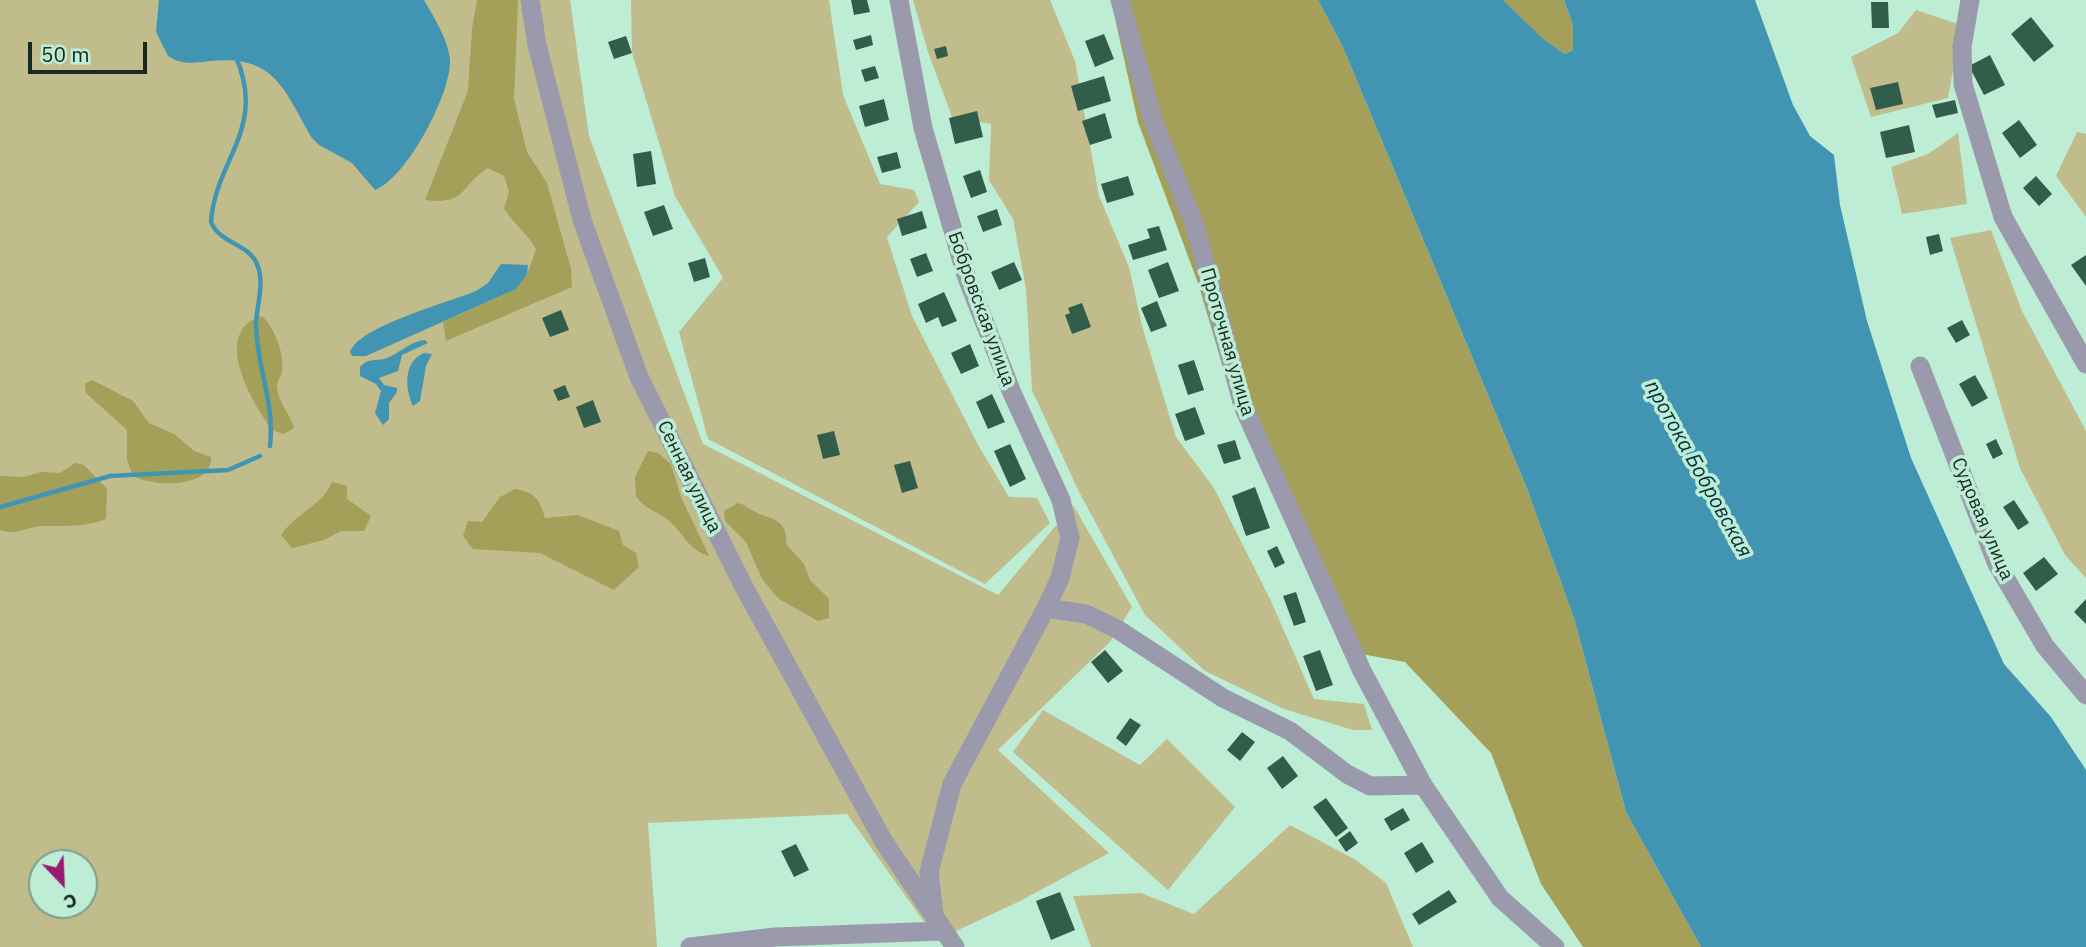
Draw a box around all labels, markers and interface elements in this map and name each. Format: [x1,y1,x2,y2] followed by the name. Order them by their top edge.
[32,28,150,72] scale bar
[41,40,90,68] text: 50 m
[942,228,1020,390] street label: Бобровская улица
[1195,265,1259,419] street label: Проточная улица
[1639,376,1757,562] water label: протока Бобровская
[652,417,726,537] street label: Сенная улица
[1946,454,2018,584] street label: Судовая улица
[28,849,98,919] north arrow
[60,888,81,915] text: С

